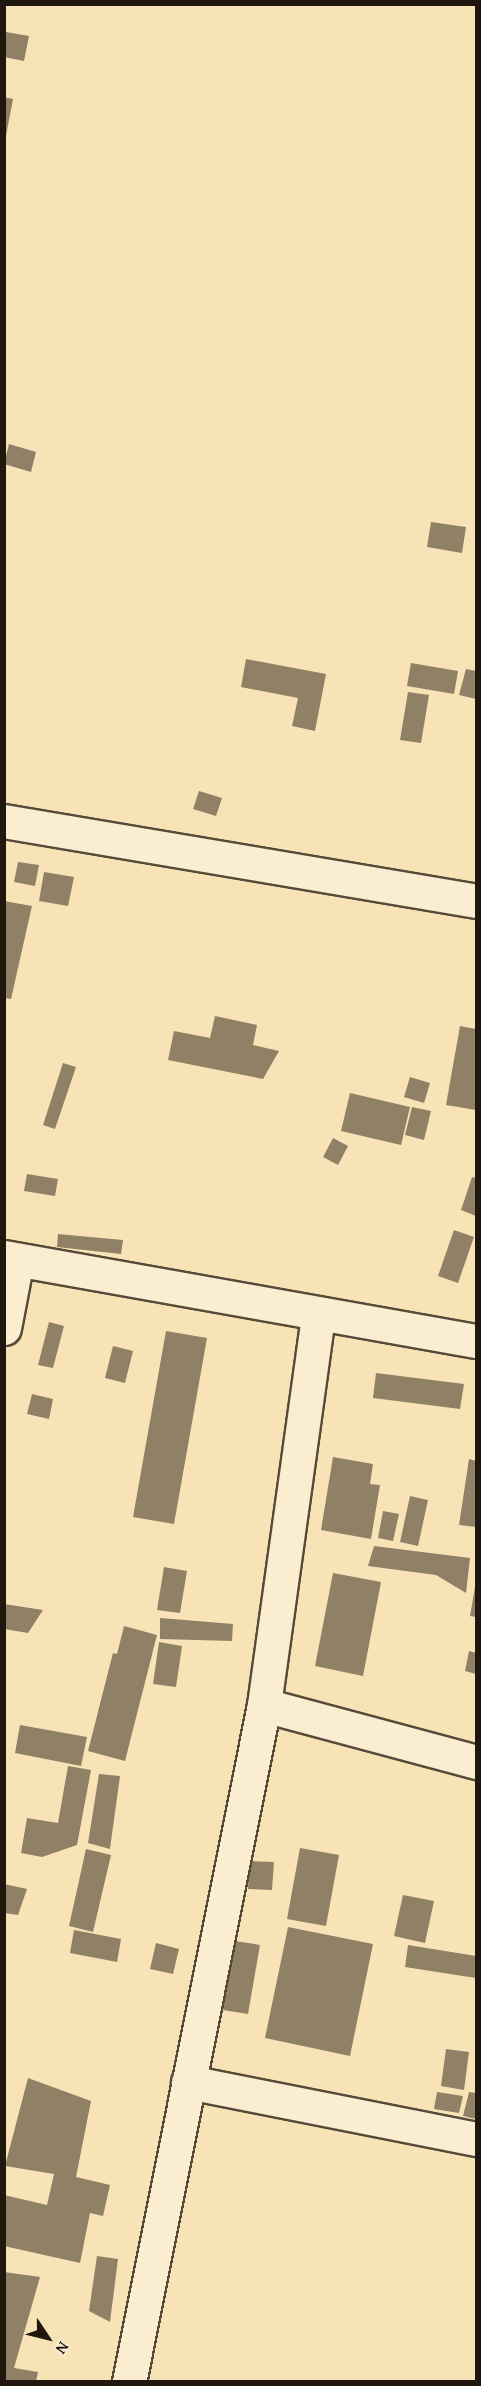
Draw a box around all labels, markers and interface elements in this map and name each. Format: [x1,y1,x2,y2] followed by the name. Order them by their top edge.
[18,2308,78,2368] north arrow
[50,2337,76,2360] text: N

